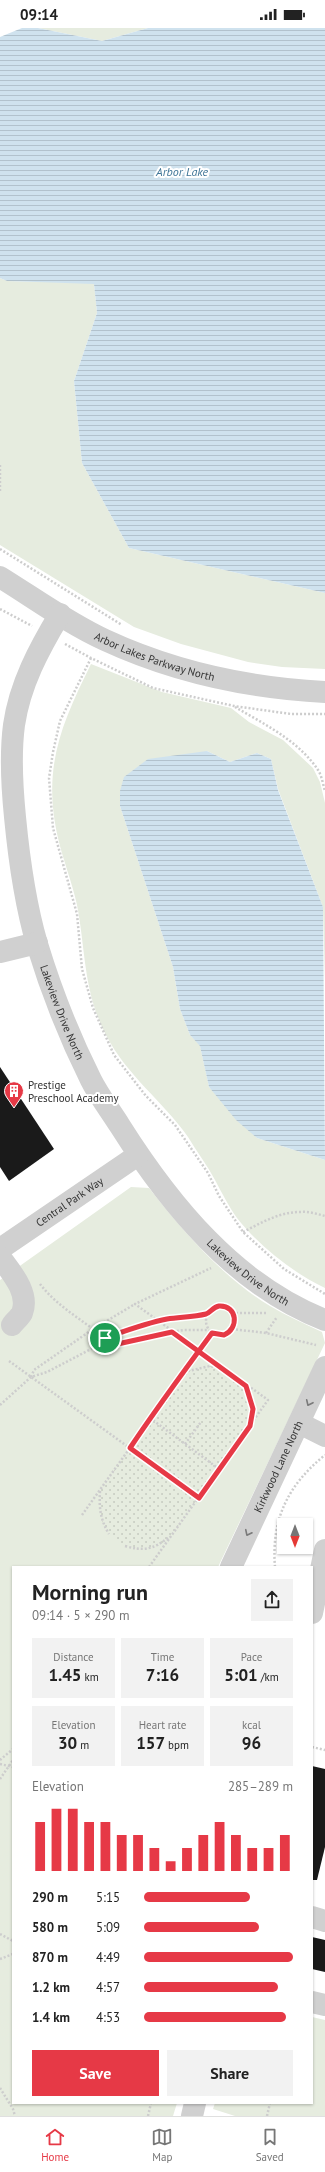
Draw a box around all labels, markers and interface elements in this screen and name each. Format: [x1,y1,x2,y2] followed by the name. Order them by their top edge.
[20,5,58,24] text: 09:14
[155,164,208,179] water label: Arbor Lake
[92,629,216,684] street label: Arbor Lakes Parkway North
[37,963,87,1062] street label: Lakeview Drive North
[28,1078,119,1105] place label: Prestige Preschool Academy
[3,1080,25,1108] building icon: Prestige Preschool Academy
[33,1173,107,1230] street label: Central Park Way
[204,1236,292,1309] street label: Lakeview Drive North
[88,1321,122,1355] pin
[94,1327,116,1349] icon: arrive
[306,1398,314,1406] one-way arrow
[251,1418,306,1515] street label: Kirkwood Lane North
[277,1518,313,1554] north arrow
[277,1518,313,1554] map controls
[245,1529,253,1536] one-way arrow
[32,1578,148,1606] text: Morning run
[251,1579,293,1621] button: share
[32,1607,129,1624] text: 09:14 · 5 × 290 m
[53,1650,94,1664] text: Distance
[151,1650,174,1664] text: Time
[241,1650,262,1664] text: Pace
[48,1664,81,1686] text: 1.45
[146,1664,179,1686] text: 7:16
[224,1664,258,1686] text: 5:01
[81,1670,99,1684] text: km
[258,1670,279,1684] text: /km
[52,1718,95,1732] text: Elevation
[139,1718,186,1732] text: Heart rate
[242,1718,261,1732] text: kcal
[58,1732,77,1754] text: 30
[136,1732,165,1754] text: 157
[242,1732,261,1754] text: 96
[77,1738,89,1752] text: m
[165,1738,189,1752] text: bpm
[32,1778,84,1795] text: Elevation
[228,1778,293,1795] text: 285–289 m
[32,1889,68,1906] text: 290 m
[96,1889,120,1906] text: 5:15
[32,1919,68,1936] text: 580 m
[96,1919,120,1936] text: 5:09
[32,1949,68,1966] text: 870 m
[96,1949,120,1966] text: 4:49
[32,1979,70,1996] text: 1.2 km
[96,1979,120,1996] text: 4:57
[32,2009,70,2026] text: 1.4 km
[96,2009,120,2026] text: 4:53
[32,2050,159,2096] button: Save
[167,2050,293,2096] button: Share
[41,2126,69,2164] tab: Home
[151,2126,173,2164] tab: Map
[256,2126,284,2164] tab: Saved

